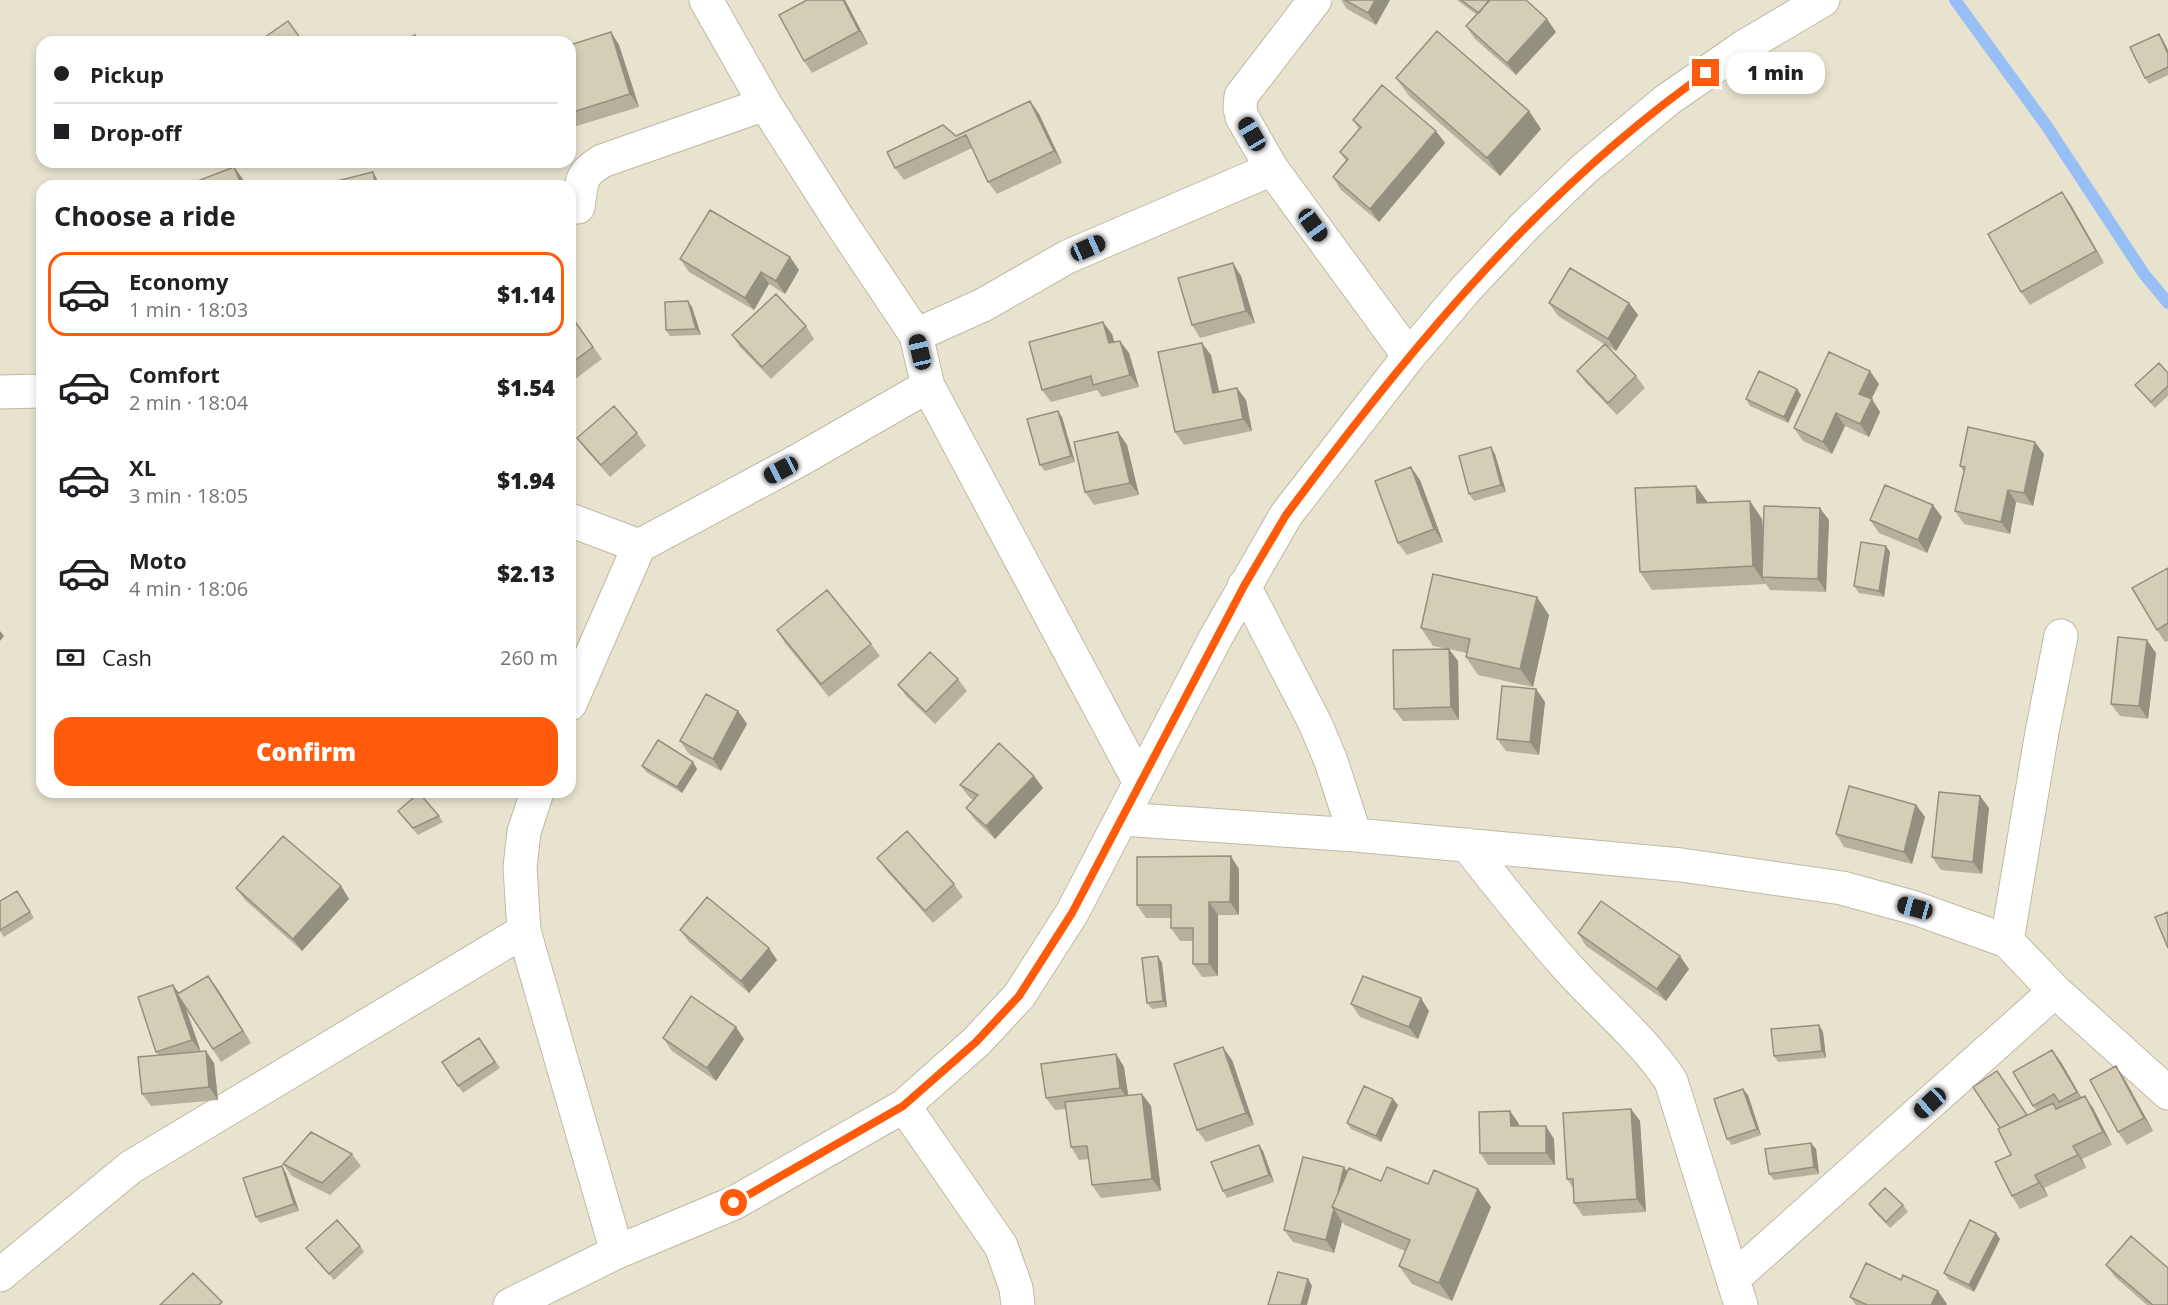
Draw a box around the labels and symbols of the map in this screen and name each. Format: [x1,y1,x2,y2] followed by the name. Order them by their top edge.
[1727,52,1826,94] callout: 1 min
[1692,59,1719,86] route end
[1235,114,1269,154] car
[1295,205,1331,245] car
[1068,232,1108,264] car
[907,332,933,372] car
[761,454,801,486] car
[1895,895,1935,921] car
[1911,1084,1949,1122] car
[720,1189,747,1216] route start

